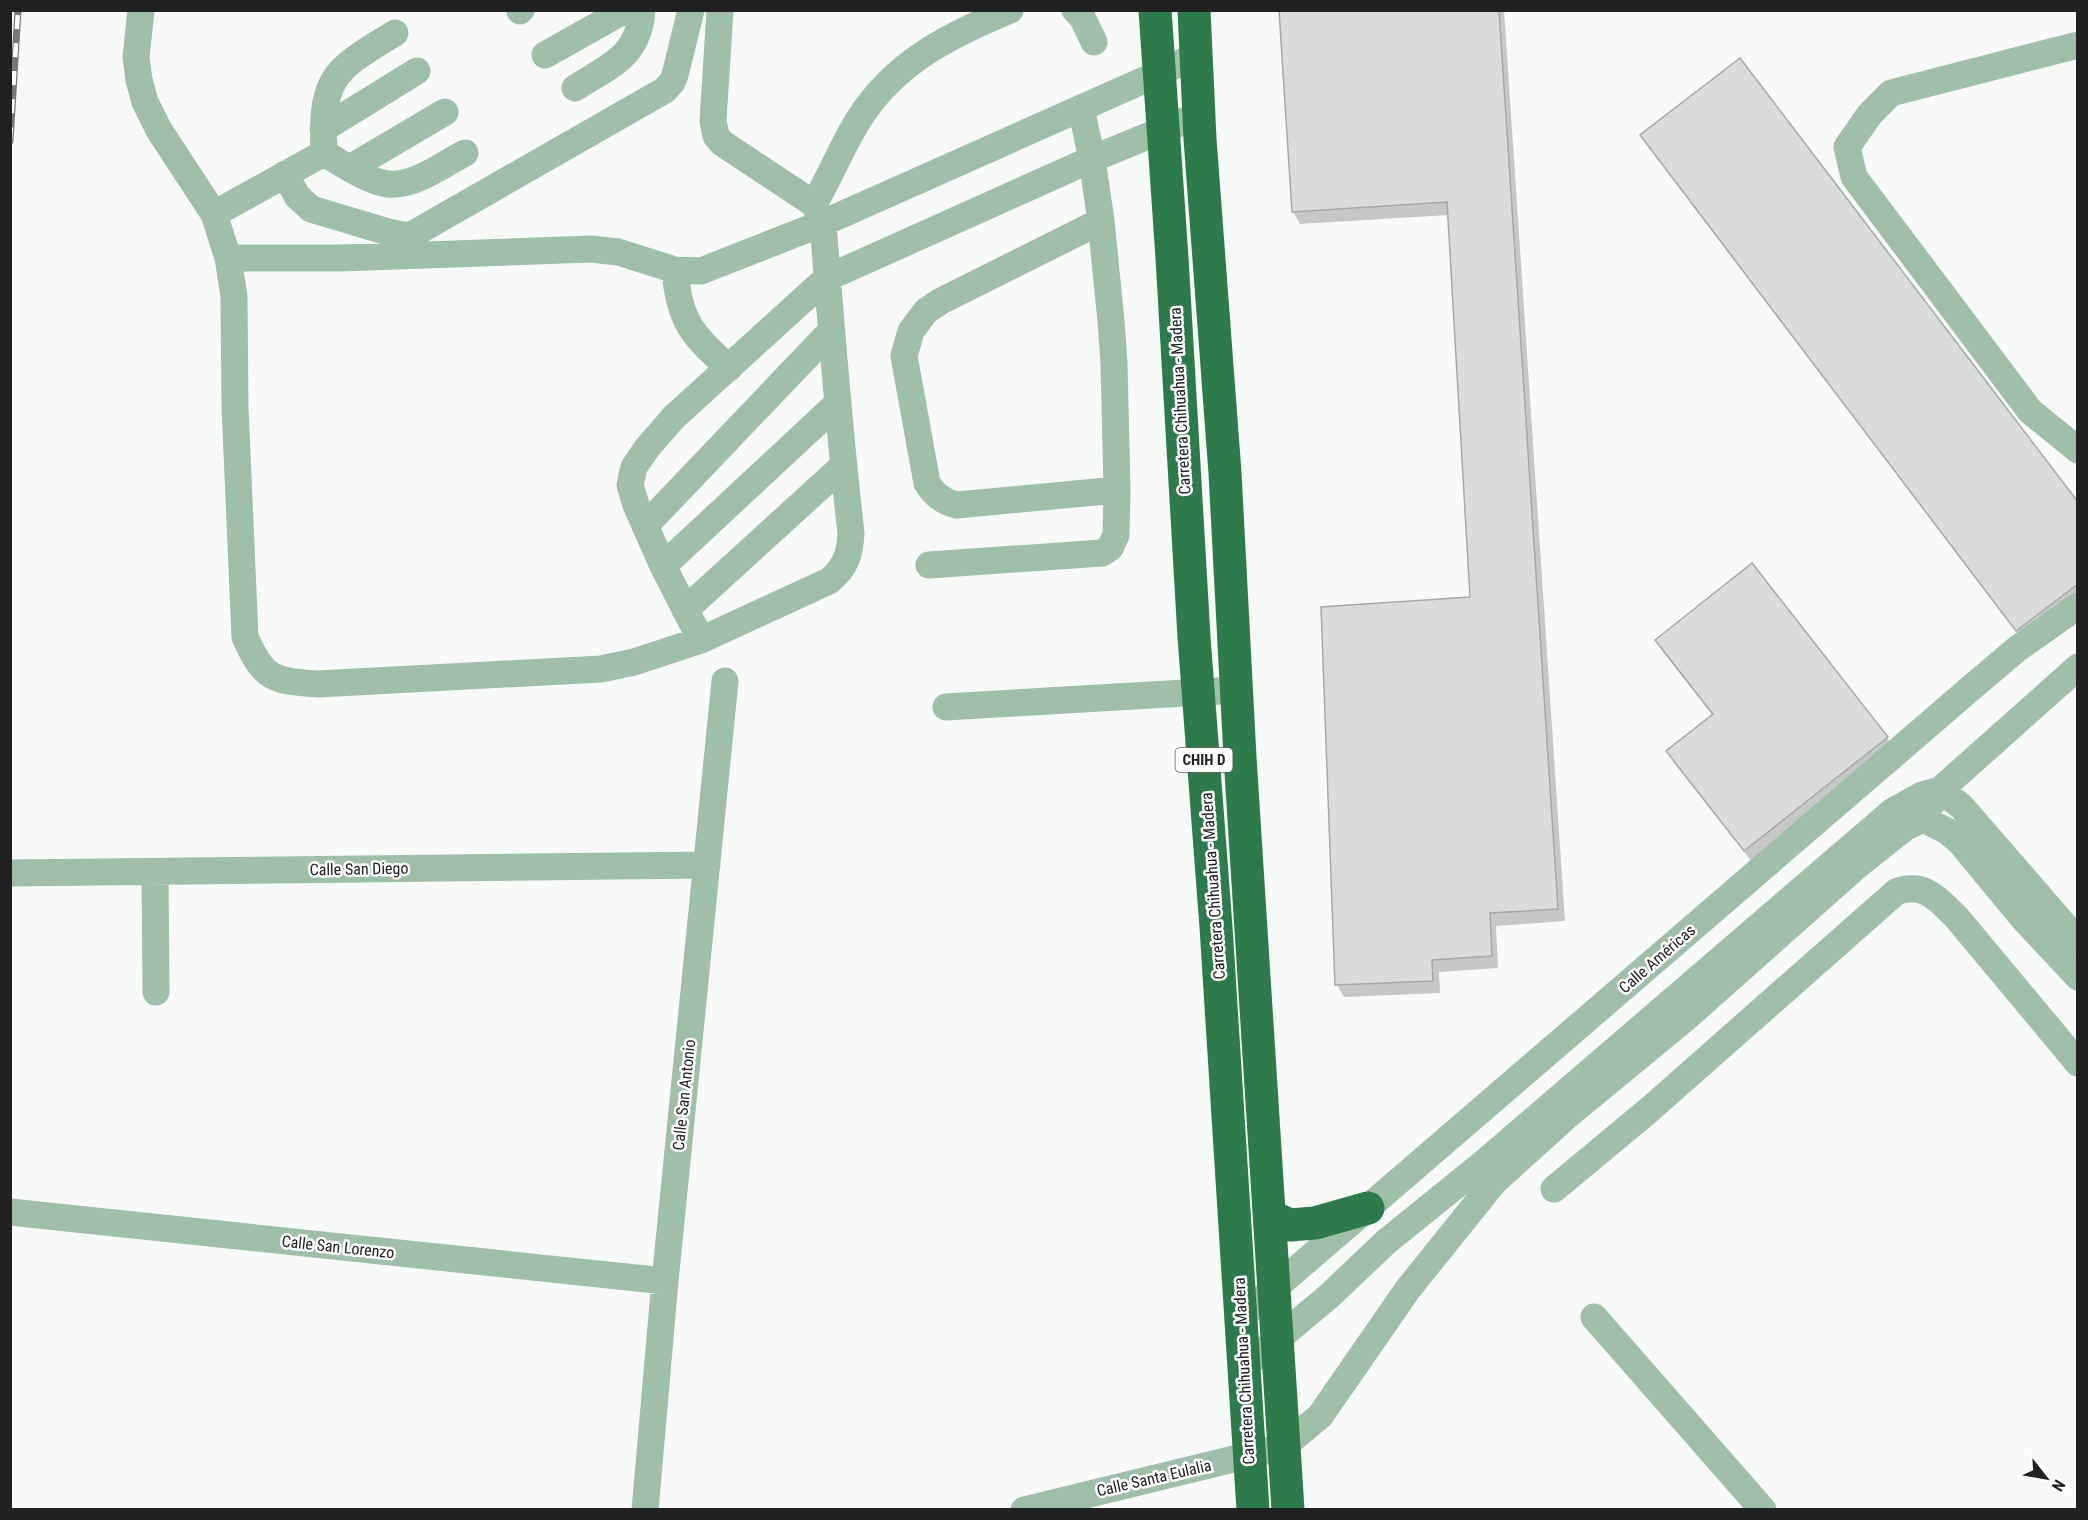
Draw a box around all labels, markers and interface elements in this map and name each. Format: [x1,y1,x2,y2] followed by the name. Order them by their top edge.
[1166,307,1194,495] street label: Carretera Chihuahua - Madera
[1176,748,1232,772] road number: CHIH D
[1197,792,1229,980] street label: Carretera Chihuahua - Madera
[309,859,409,879] street label: Calle San Diego
[1615,921,1699,997] street label: Calle Américas
[669,1038,699,1152] street label: Calle San Antonio
[281,1232,395,1262] street label: Calle San Lorenzo
[1230,1277,1258,1465] street label: Carretera Chihuahua - Madera
[2016,1448,2076,1508] north arrow
[1095,1456,1213,1500] street label: Calle Santa Eulalia
[2048,1476,2069,1495] text: N

